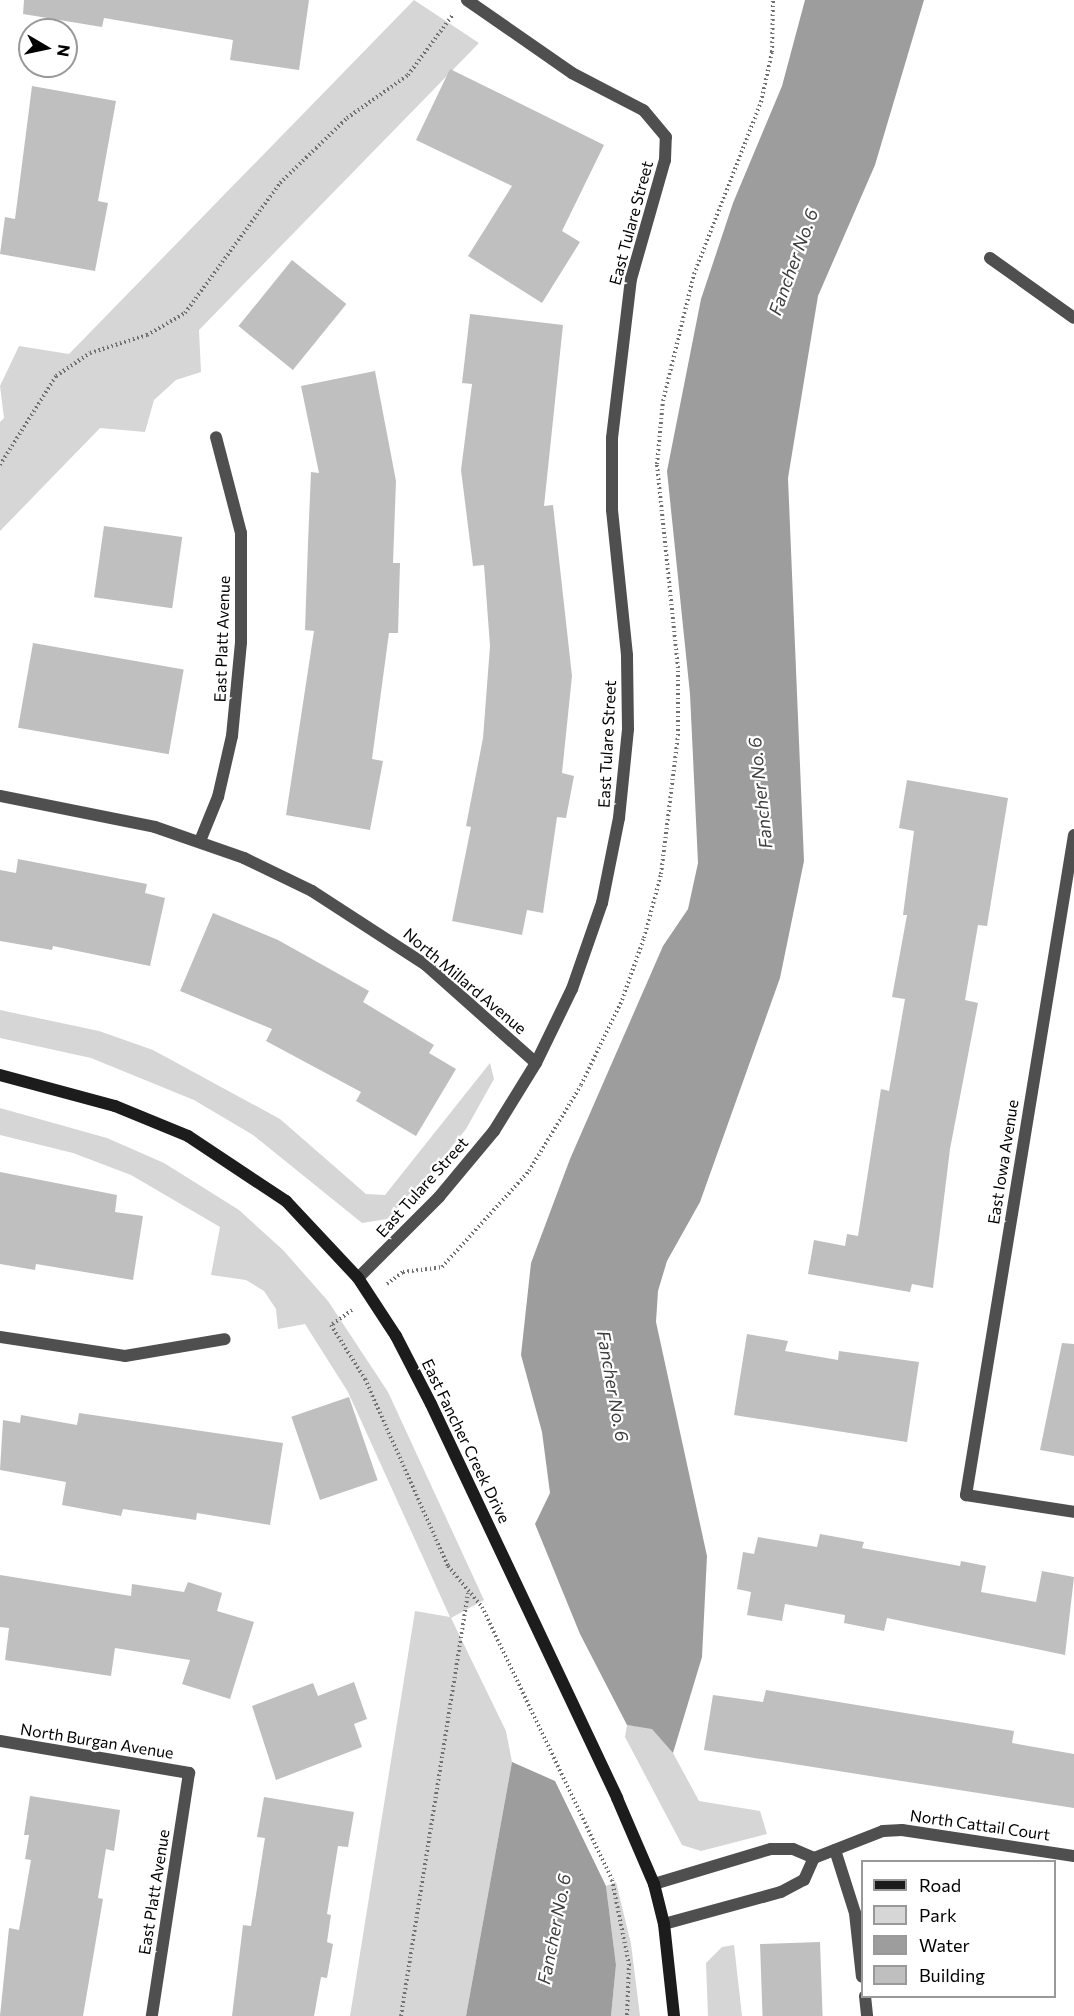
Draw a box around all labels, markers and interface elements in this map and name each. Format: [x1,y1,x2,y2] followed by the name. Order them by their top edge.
[18,18,78,78] north arrow
[54,43,75,58] text: N
[605,159,657,287] street label: East Tulare Street
[764,206,822,318] water label: Fancher No. 6
[210,575,234,703] street label: East Platt Avenue
[594,680,620,808] street label: East Tulare Street
[743,736,777,850] water label: Fancher No. 6
[400,924,530,1038] street label: North Millard Avenue
[984,1098,1022,1226] street label: East Iowa Avenue
[372,1133,472,1241] street label: East Tulare Street
[593,1329,633,1443] water label: Fancher No. 6
[418,1356,514,1526] street label: East Fancher Creek Drive
[19,1719,175,1763] street label: North Burgan Avenue
[909,1806,1051,1844] street label: North Cattail Court
[135,1828,173,1956] street label: East Platt Avenue
[861,1860,1056,1998] legend
[533,1872,575,1986] water label: Fancher No. 6
[919,1874,961,1896] text: Road
[919,1904,957,1926] text: Park
[919,1934,970,1956] text: Water
[919,1964,985,1986] text: Building

